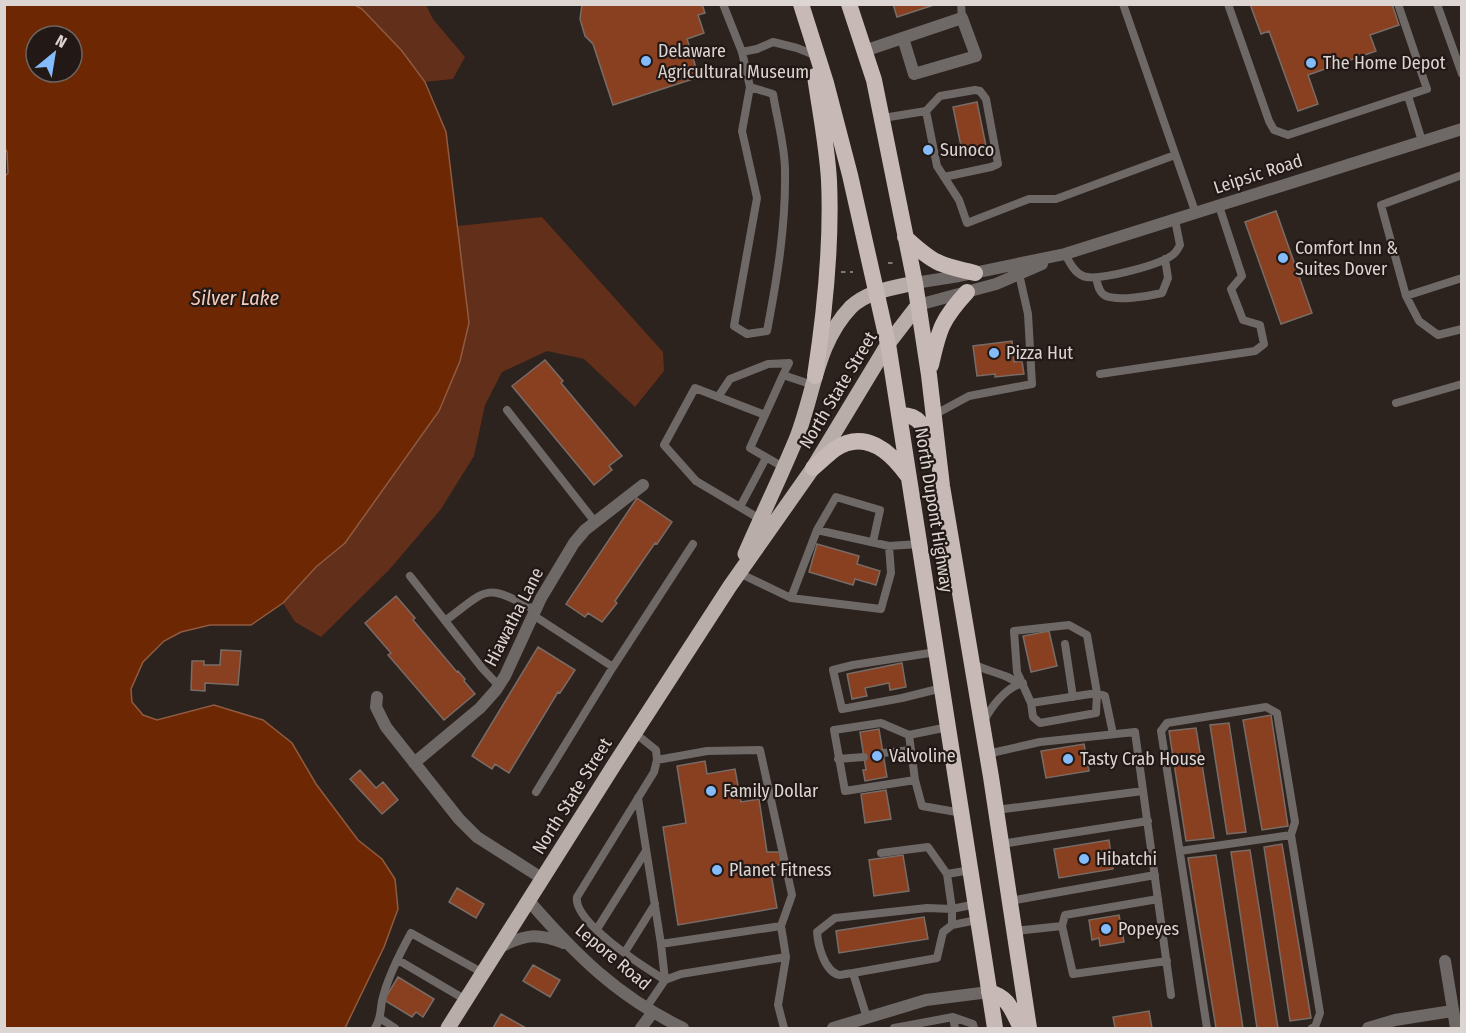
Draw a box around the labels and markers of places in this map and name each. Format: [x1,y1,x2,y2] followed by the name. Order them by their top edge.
[658,40,809,83] place label: Delaware Agricultural Museum
[1323,52,1446,74] place label: The Home Depot
[639,54,653,68] marker: Delaware Agricultural Museum
[1304,56,1318,70] marker: The Home Depot
[940,139,994,161] place label: Sunoco
[921,143,935,157] marker: Sunoco
[1295,237,1398,280] place label: Comfort Inn & Suites Dover
[1276,251,1290,265] marker: Comfort Inn & Suites Dover
[1006,342,1073,364] place label: Pizza Hut
[987,346,1001,360] marker: Pizza Hut
[889,745,956,767] place label: Valvoline
[1080,748,1206,770] place label: Tasty Crab House
[870,749,884,763] marker: Valvoline
[1061,752,1075,766] marker: Tasty Crab House
[723,780,819,802] place label: Family Dollar
[704,784,718,798] marker: Family Dollar
[1096,848,1157,870] place label: Hibatchi
[1077,852,1091,866] marker: Hibatchi
[729,859,832,881] place label: Planet Fitness
[710,863,724,877] marker: Planet Fitness
[1118,918,1180,940] place label: Popeyes
[1099,922,1113,936] marker: Popeyes

